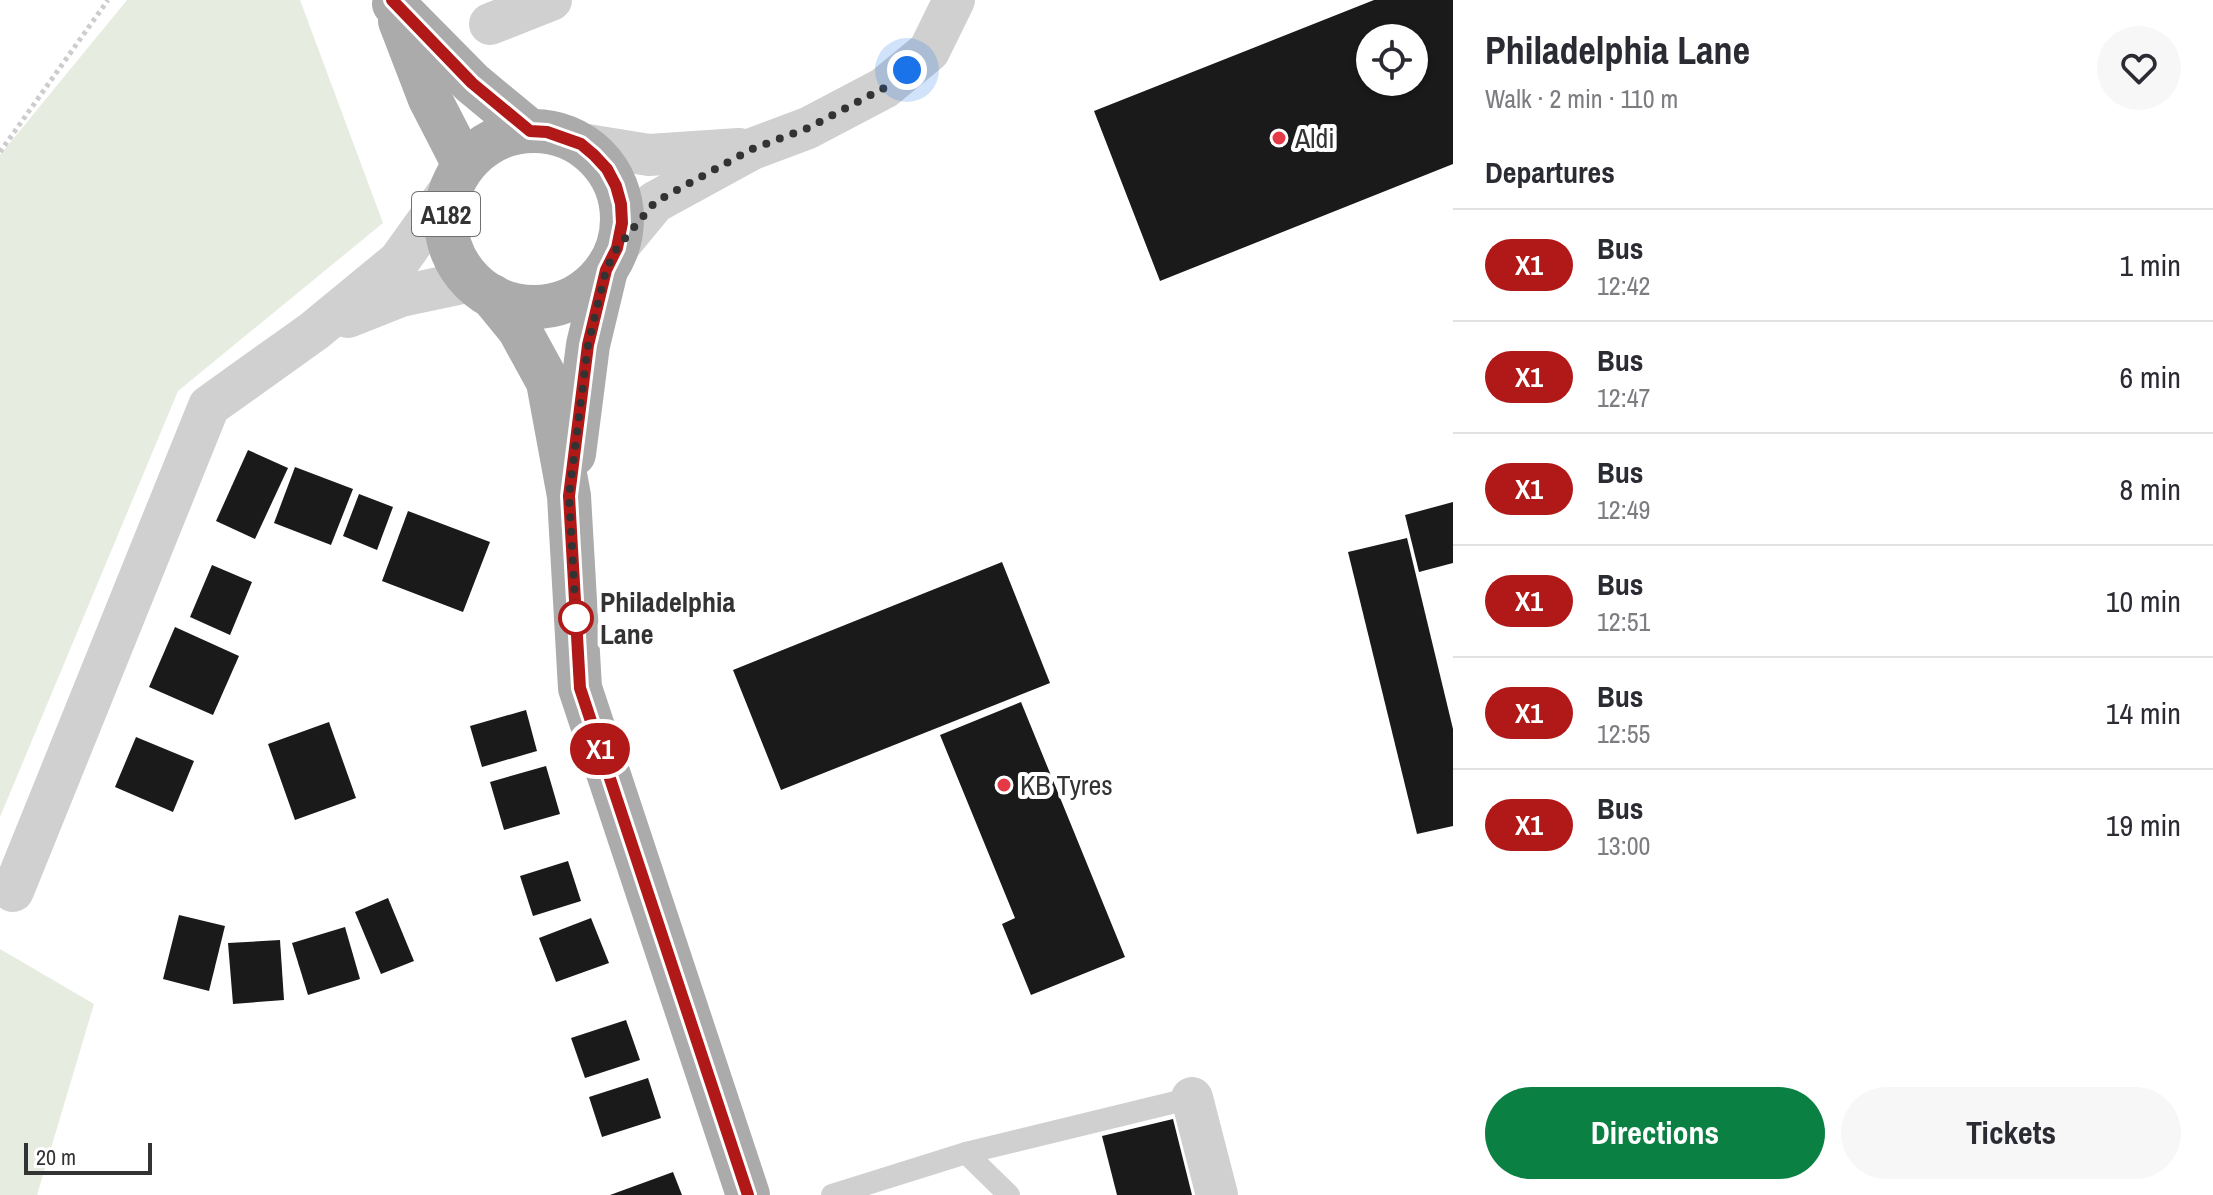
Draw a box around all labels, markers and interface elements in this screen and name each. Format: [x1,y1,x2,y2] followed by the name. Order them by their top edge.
[1356,24,1428,96] map controls
[1356,24,1428,96] button: locate
[1485,25,1750,76] text: Philadelphia Lane
[2097,26,2181,110] button: heart
[887,50,927,90] your location
[1485,81,1678,116] text: Walk · 2 min · 110 m
[1294,119,1335,157] place label: Aldi
[1270,129,1288,147] marker: Aldi
[1485,152,1615,192] text: Departures
[412,192,480,236] road number: A182
[1597,228,1643,268] text: Bus
[2119,245,2181,285] text: 1 min
[1515,246,1543,284] text: X1
[1597,268,1650,303] text: 12:42
[1597,340,1643,380] text: Bus
[2119,357,2181,397] text: 6 min
[1515,358,1543,396] text: X1
[1597,380,1650,415] text: 12:47
[1597,452,1643,492] text: Bus
[2119,469,2181,509] text: 8 min
[1515,470,1543,508] text: X1
[1597,492,1650,527] text: 12:49
[1597,564,1643,604] text: Bus
[2106,581,2181,621] text: 10 min
[1515,582,1543,620] text: X1
[600,583,736,653] place label: Philadelphia Lane
[559,601,593,635] marker: Philadelphia Lane
[1597,604,1650,639] text: 12:51
[1597,676,1643,716] text: Bus
[2106,693,2181,733] text: 14 min
[1515,694,1543,732] text: X1
[1597,716,1650,751] text: 12:55
[564,723,636,775] line badge: X1
[586,730,614,768] text: X1
[1020,766,1113,804] place label: KB Tyres
[995,776,1013,794] marker: KB Tyres
[1597,788,1643,828] text: Bus
[2106,805,2181,845] text: 19 min
[1515,806,1543,844] text: X1
[1597,828,1650,863] text: 13:00
[1485,1087,1825,1179] button: Directions
[1841,1087,2181,1179] button: Tickets
[24,1139,152,1175] scale bar
[36,1142,76,1172] text: 20 m

